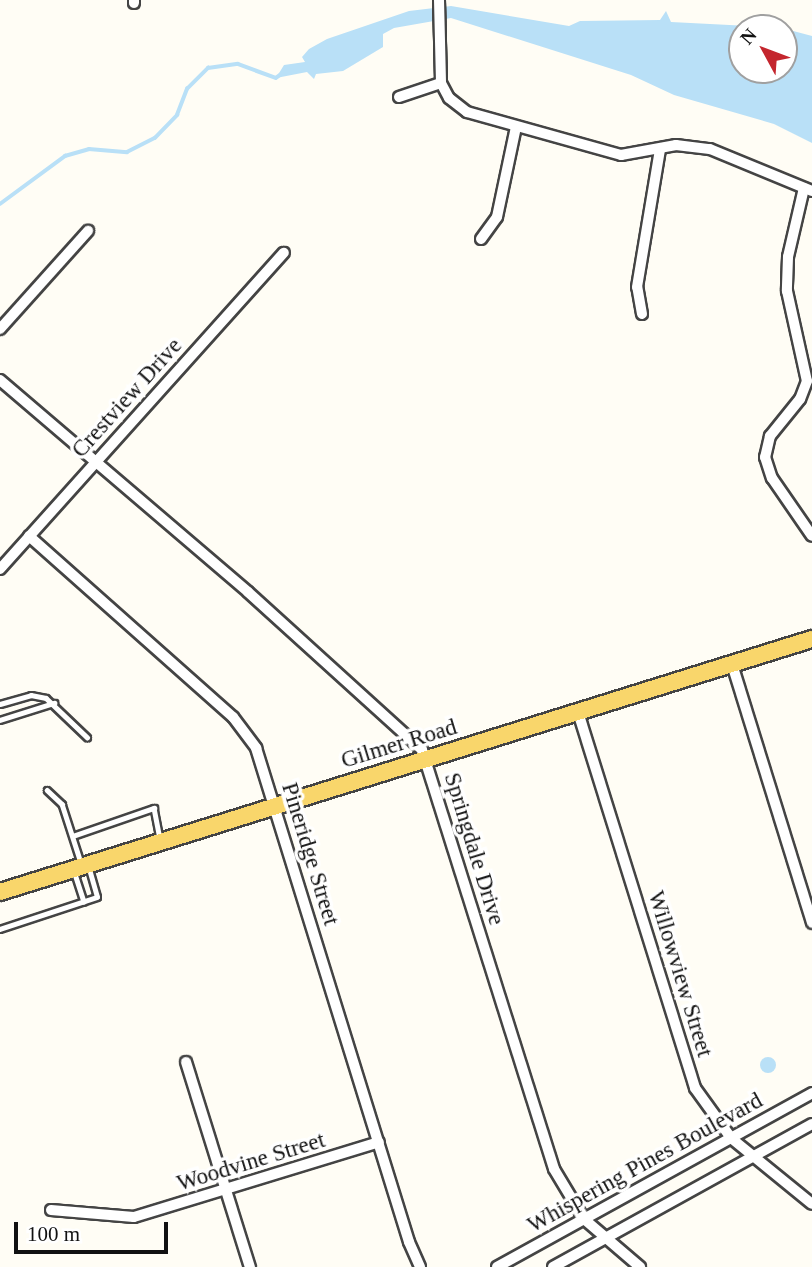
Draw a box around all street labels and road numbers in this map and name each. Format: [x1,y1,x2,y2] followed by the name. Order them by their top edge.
[66,333,188,463] street label: Crestview Drive
[338,713,460,775] street label: Gilmer Road
[438,770,510,928] street label: Springdale Drive
[275,779,345,929] street label: Pineridge Street
[642,888,718,1060] street label: Willowview Street
[523,1087,767,1239] street label: Whispering Pines Boulevard
[174,1126,328,1198] street label: Woodvine Street

